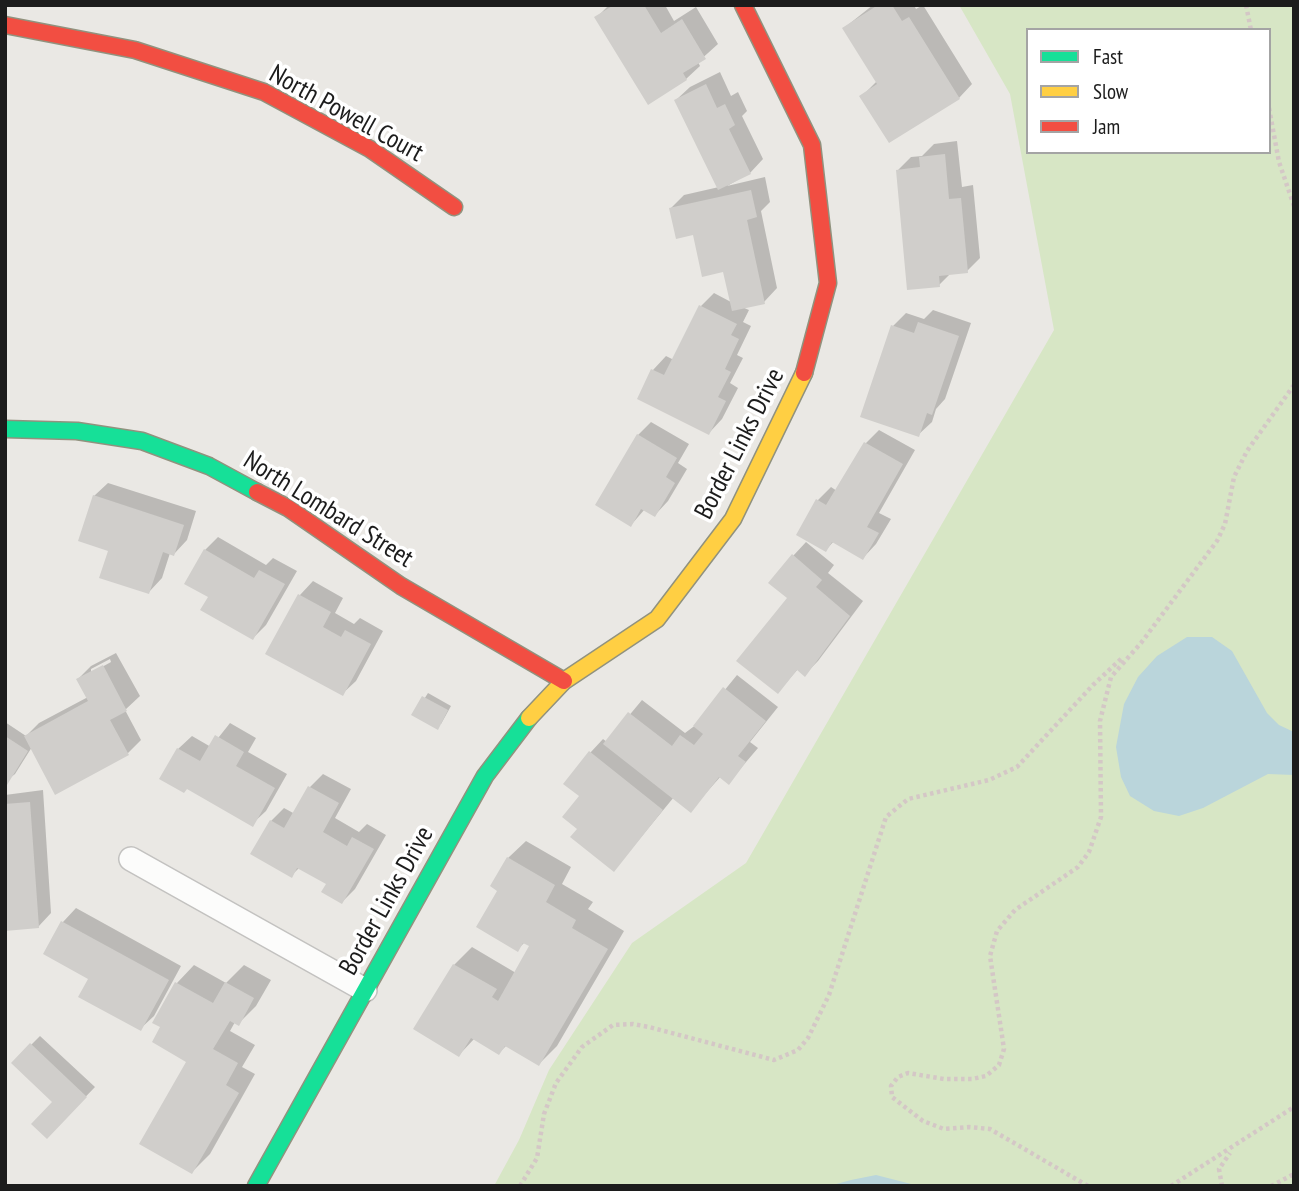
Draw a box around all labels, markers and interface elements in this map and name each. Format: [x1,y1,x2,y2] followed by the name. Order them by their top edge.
[1026,28,1271,154] legend
[1093,43,1123,70] text: Fast
[264,59,428,169] street label: North Powell Court
[1093,78,1128,105] text: Slow
[1093,113,1120,140] text: Jam
[689,364,791,524] street label: Border Links Drive
[237,445,419,575] street label: North Lombard Street
[333,821,441,981] street label: Border Links Drive

